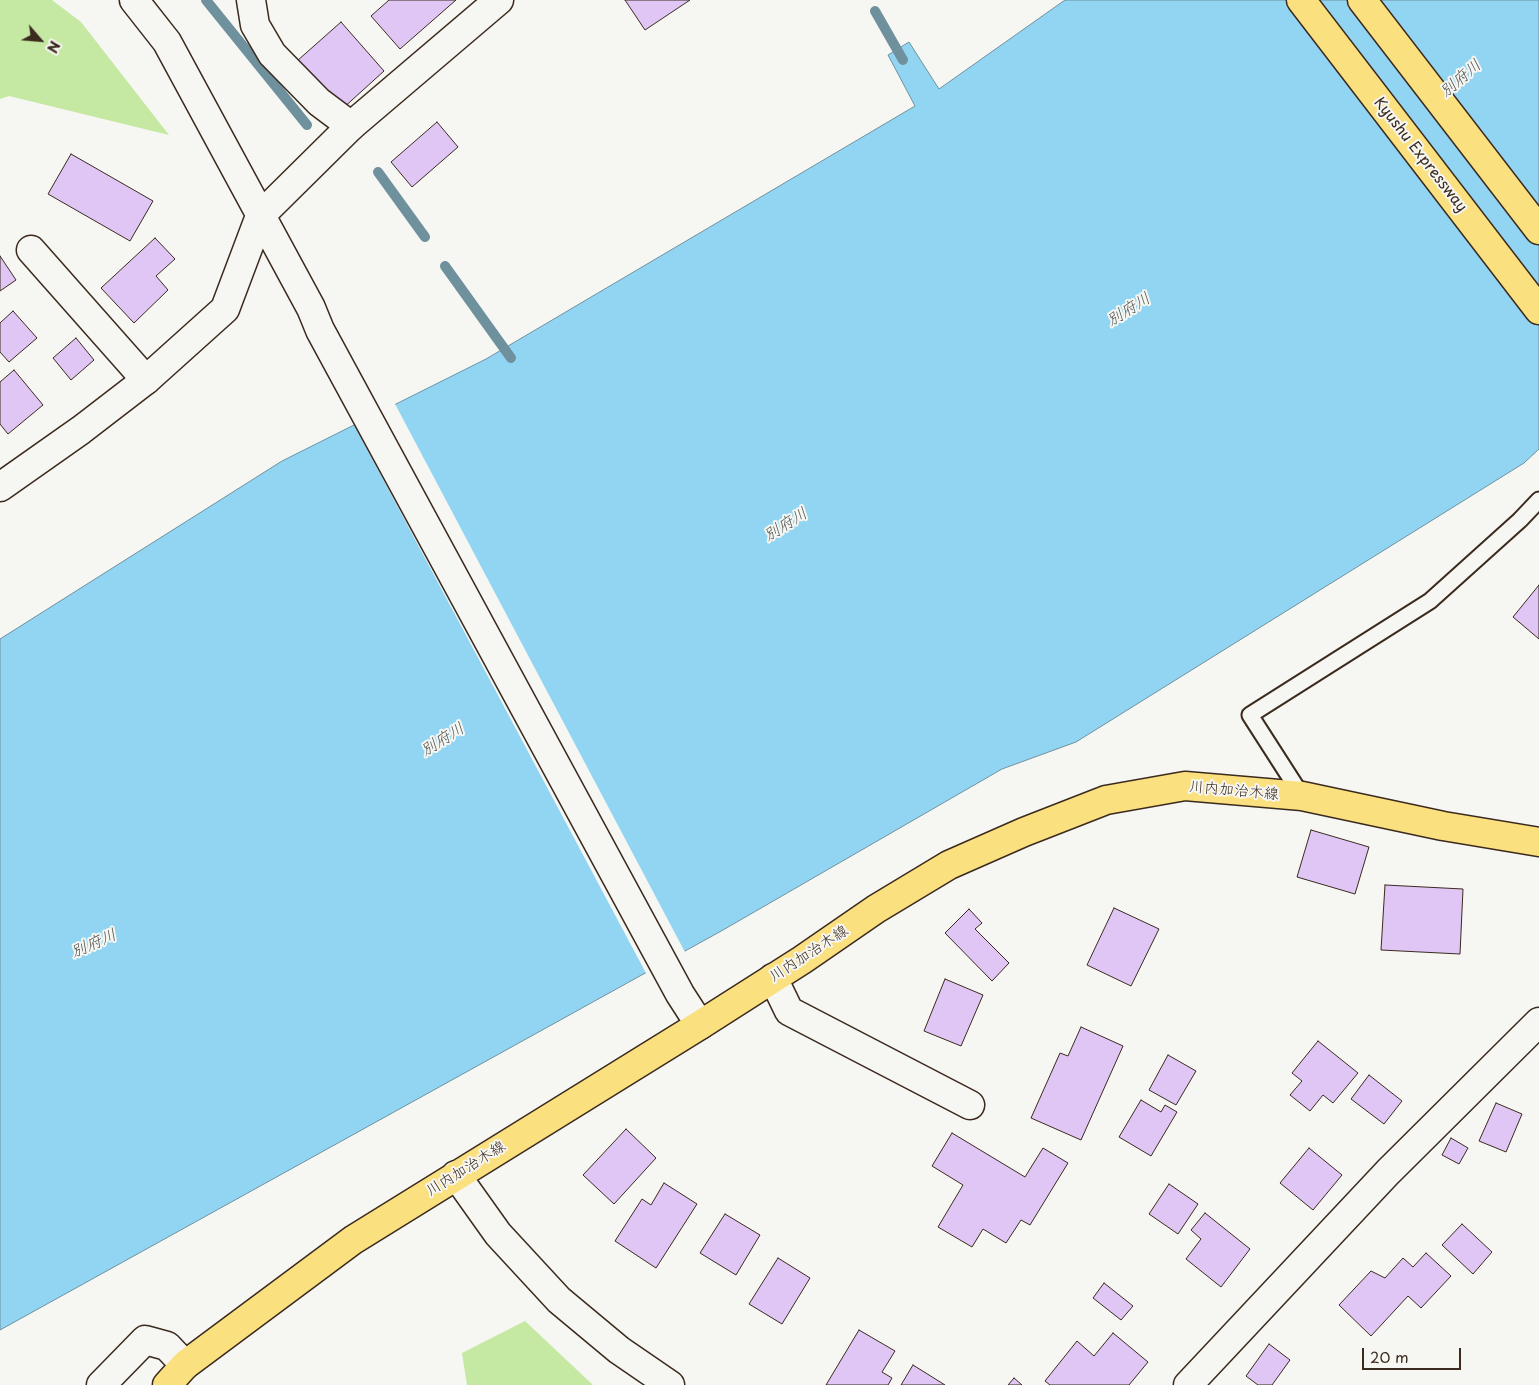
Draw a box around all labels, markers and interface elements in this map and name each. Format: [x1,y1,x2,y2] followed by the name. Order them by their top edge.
[15,15,65,65] north arrow
[42,37,66,57] text: N
[1437,56,1485,102] water label: 別府川
[1370,94,1470,216] street label: Kyushu Expressway
[1104,289,1154,331] water label: 別府川
[761,504,811,546] water label: 別府川
[418,719,468,761] water label: 別府川
[1188,778,1280,804] street label: 川内加治木線
[766,922,852,986] street label: 川内加治木線
[68,925,120,963] water label: 別府川
[423,1138,509,1200] street label: 川内加治木線
[1364,1338,1463,1370] scale bar
[1370,1345,1409,1368] text: 20 m

